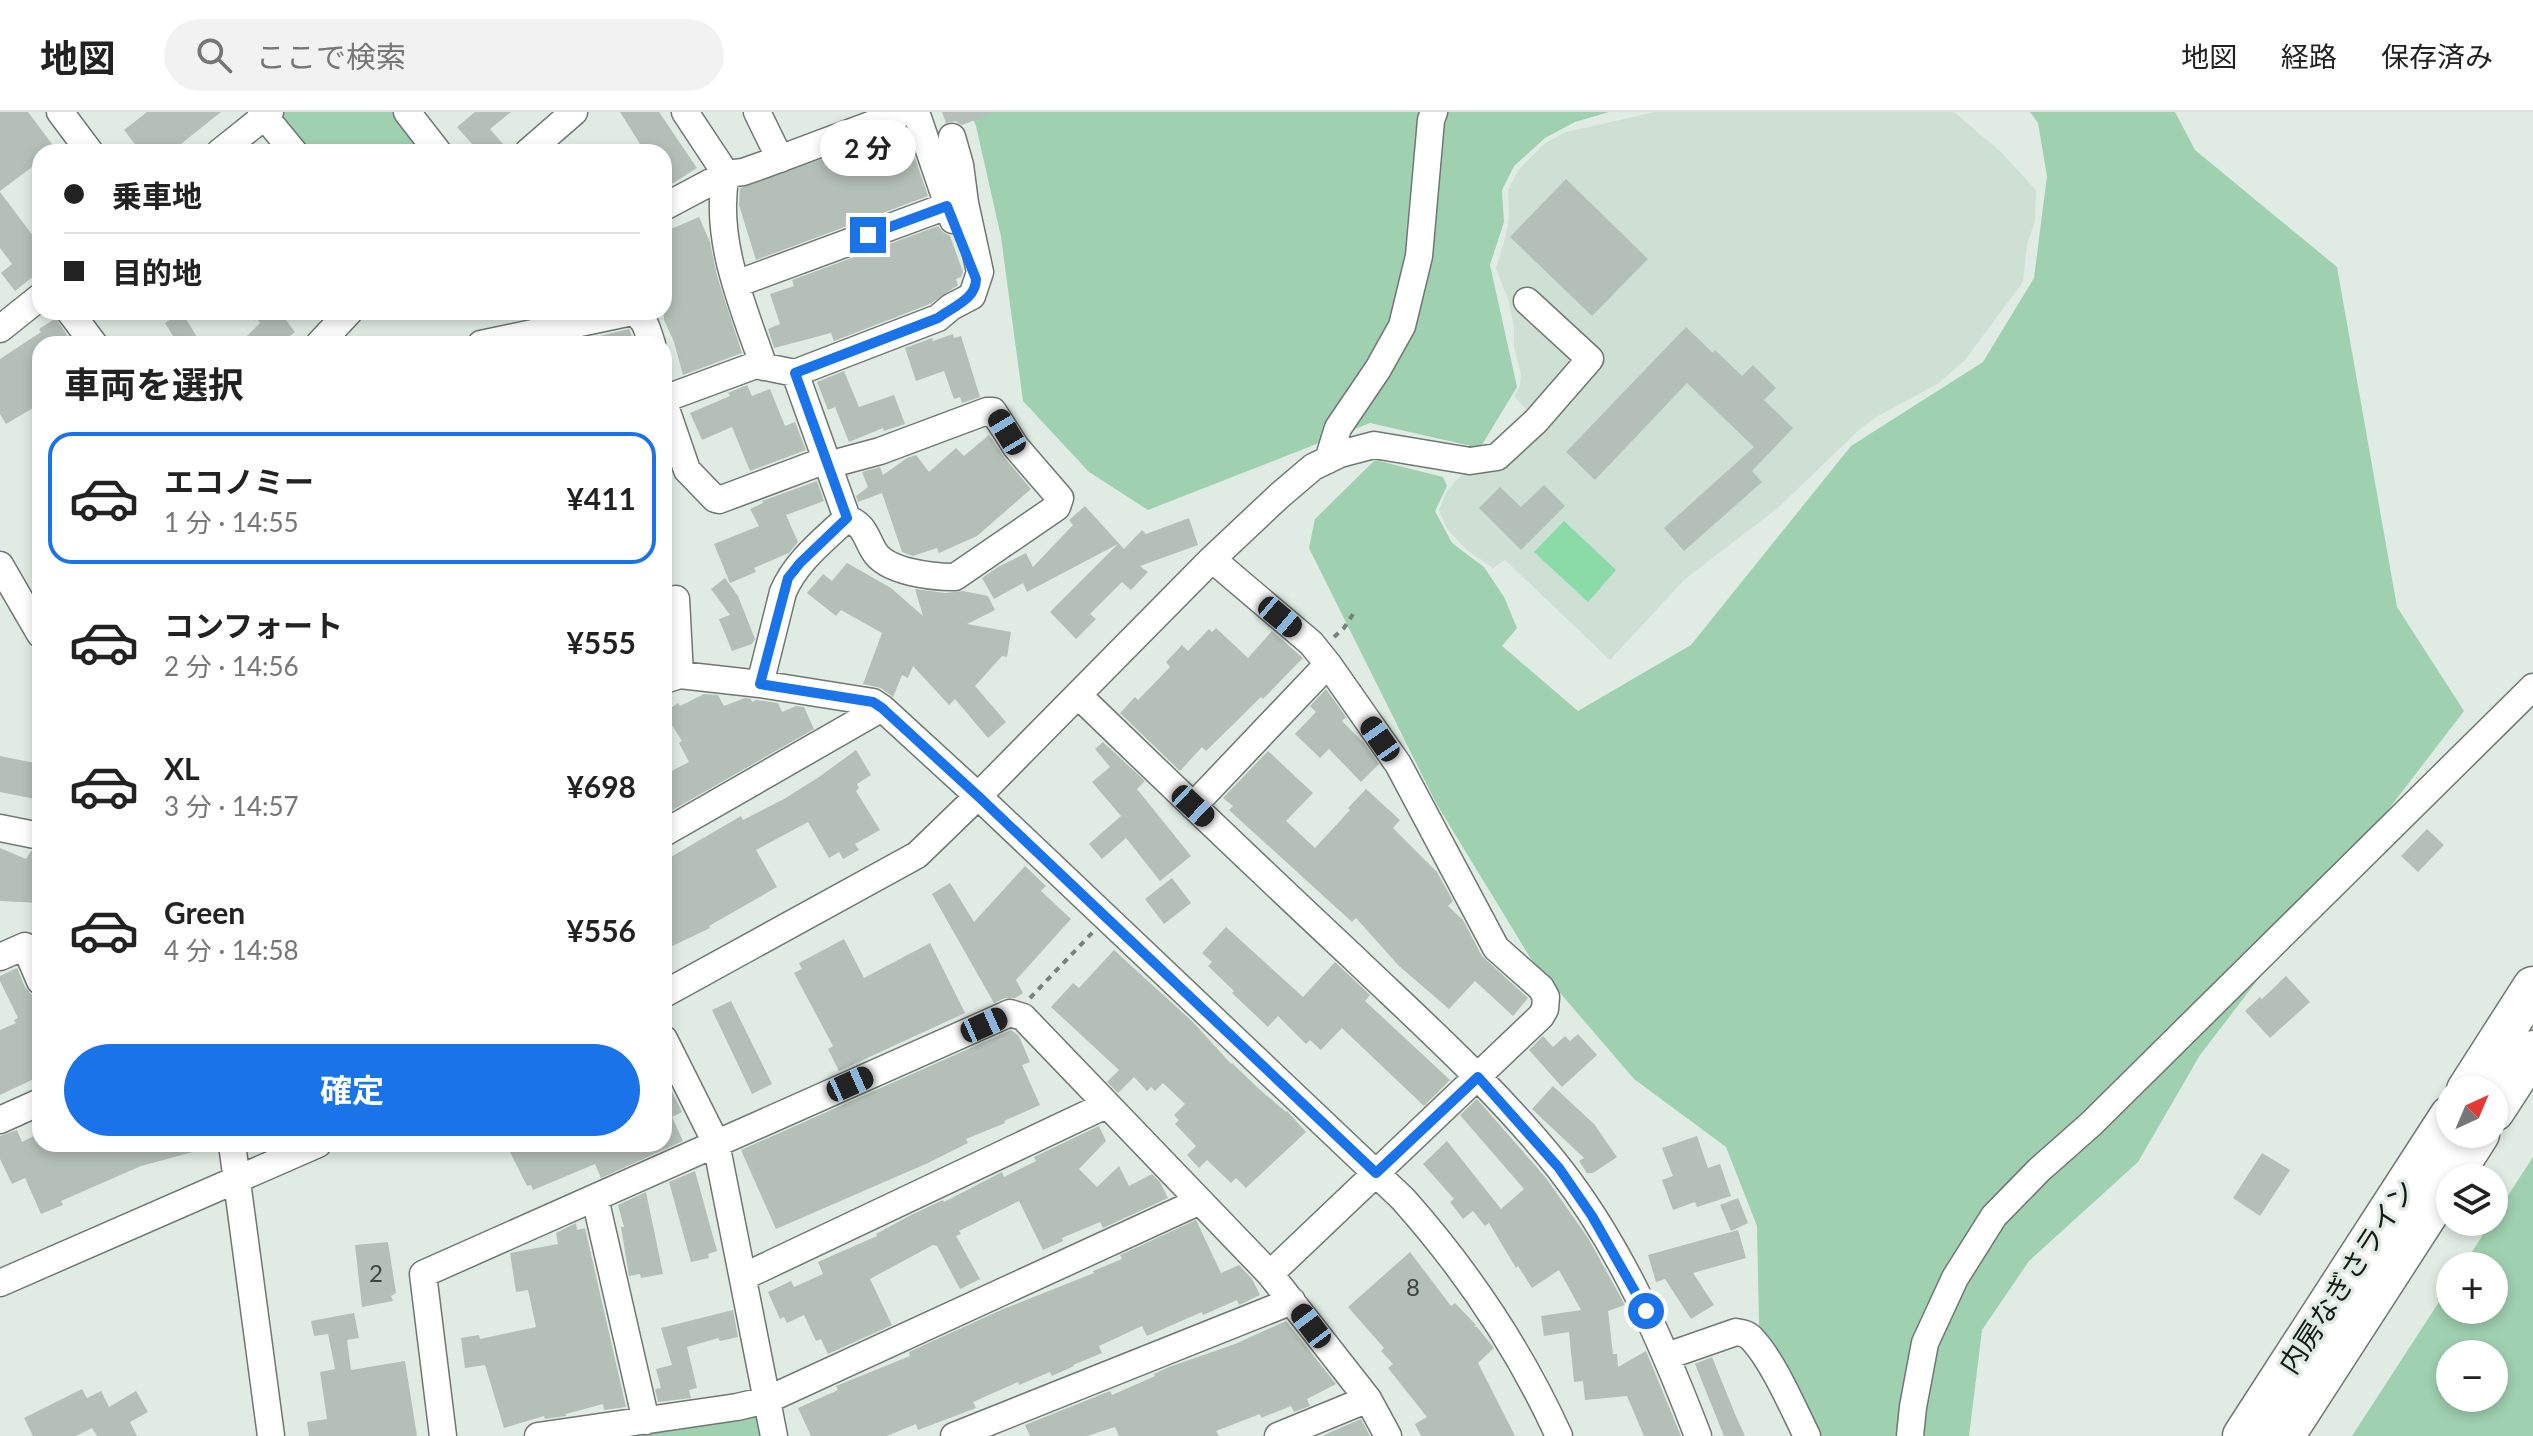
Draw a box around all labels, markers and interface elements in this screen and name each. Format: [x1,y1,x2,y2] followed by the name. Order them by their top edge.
[164,19,724,91] search box
[192,33,236,77] icon: search
[40,34,116,80] text: 地図
[256,38,406,74] text: ここで検索
[2181,39,2237,73] text: 地図
[2281,39,2337,73] text: 経路
[2381,39,2493,73] text: 保存済み
[820,119,916,175] callout: 2 分
[844,132,892,164] text: 2 分
[112,177,202,213] text: 乗車地
[850,217,886,253] route end
[112,254,202,290] text: 目的地
[64,362,244,406] text: 車両を選択
[984,405,1030,459] car
[68,462,140,534] icon: car
[164,463,314,499] text: エコノミー
[566,480,636,516] text: ¥411
[164,506,299,538] text: 1 分 · 14:55
[1254,592,1306,642] car
[68,606,140,678] icon: car
[164,607,343,643] text: コンフォート
[566,624,636,660] text: ¥555
[164,650,299,682] text: 2 分 · 14:56
[1356,712,1404,766] car
[68,750,140,822] icon: car
[164,750,200,786] text: XL
[566,768,636,804] text: ¥698
[1167,781,1219,831] car
[164,790,299,822] text: 3 分 · 14:57
[68,894,140,966] icon: car
[164,894,245,930] text: Green
[566,912,636,948] text: ¥556
[164,934,299,966] text: 4 分 · 14:58
[957,1004,1011,1046] car
[64,1044,640,1136] button: 確定
[823,1063,877,1105] car
[2436,1076,2508,1148] north arrow
[2436,1076,2508,1412] map controls
[2436,1164,2508,1236] button: layers
[2271,1173,2421,1379] street label: 内房なぎさライン
[2436,1252,2508,1324] button: +
[369,1258,383,1287] house number: 2
[1406,1272,1420,1301] house number: 8
[1628,1293,1664,1329] route start
[1287,1300,1335,1352] car
[2436,1340,2508,1412] button: −

